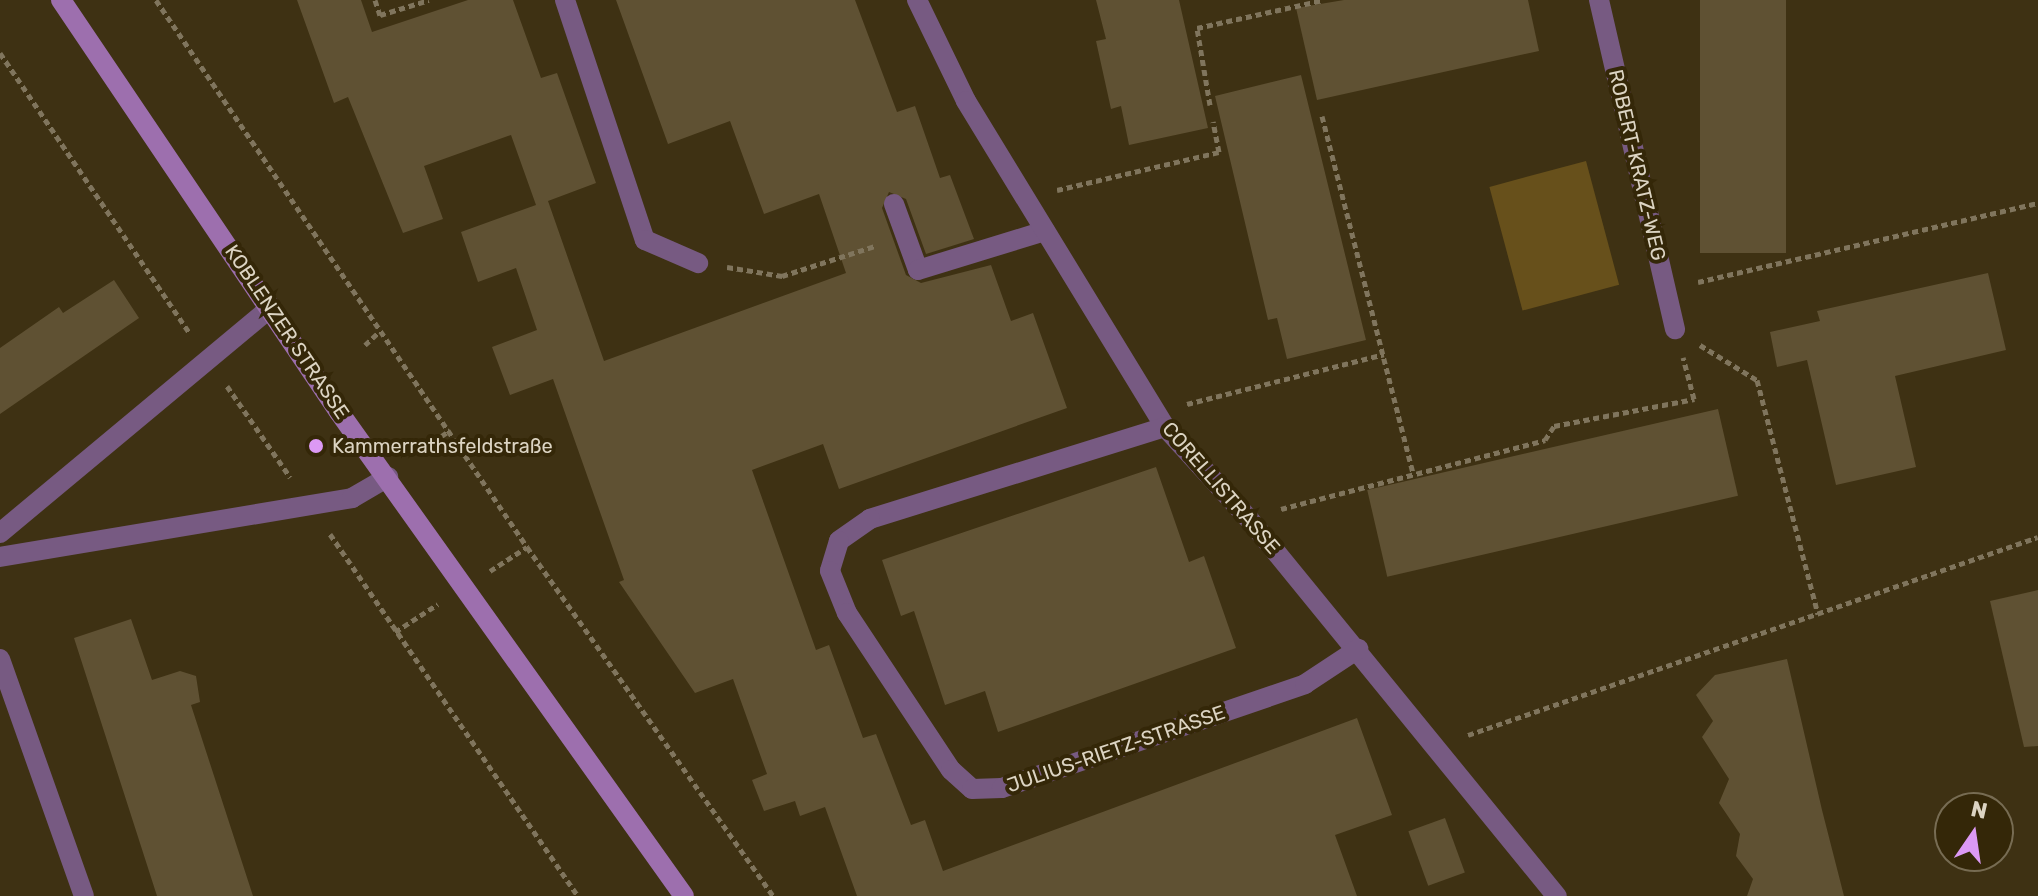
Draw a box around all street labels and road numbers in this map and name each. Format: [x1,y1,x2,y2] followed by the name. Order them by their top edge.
[1603,67,1671,263] street label: ROBERT-KRATZ-WEG
[220,240,354,424] street label: KOBLENZER STRASSE
[1157,417,1285,559] street label: CORELLISTRASSE
[1004,700,1228,798] street label: JULIUS-RIETZ-STRASSE

